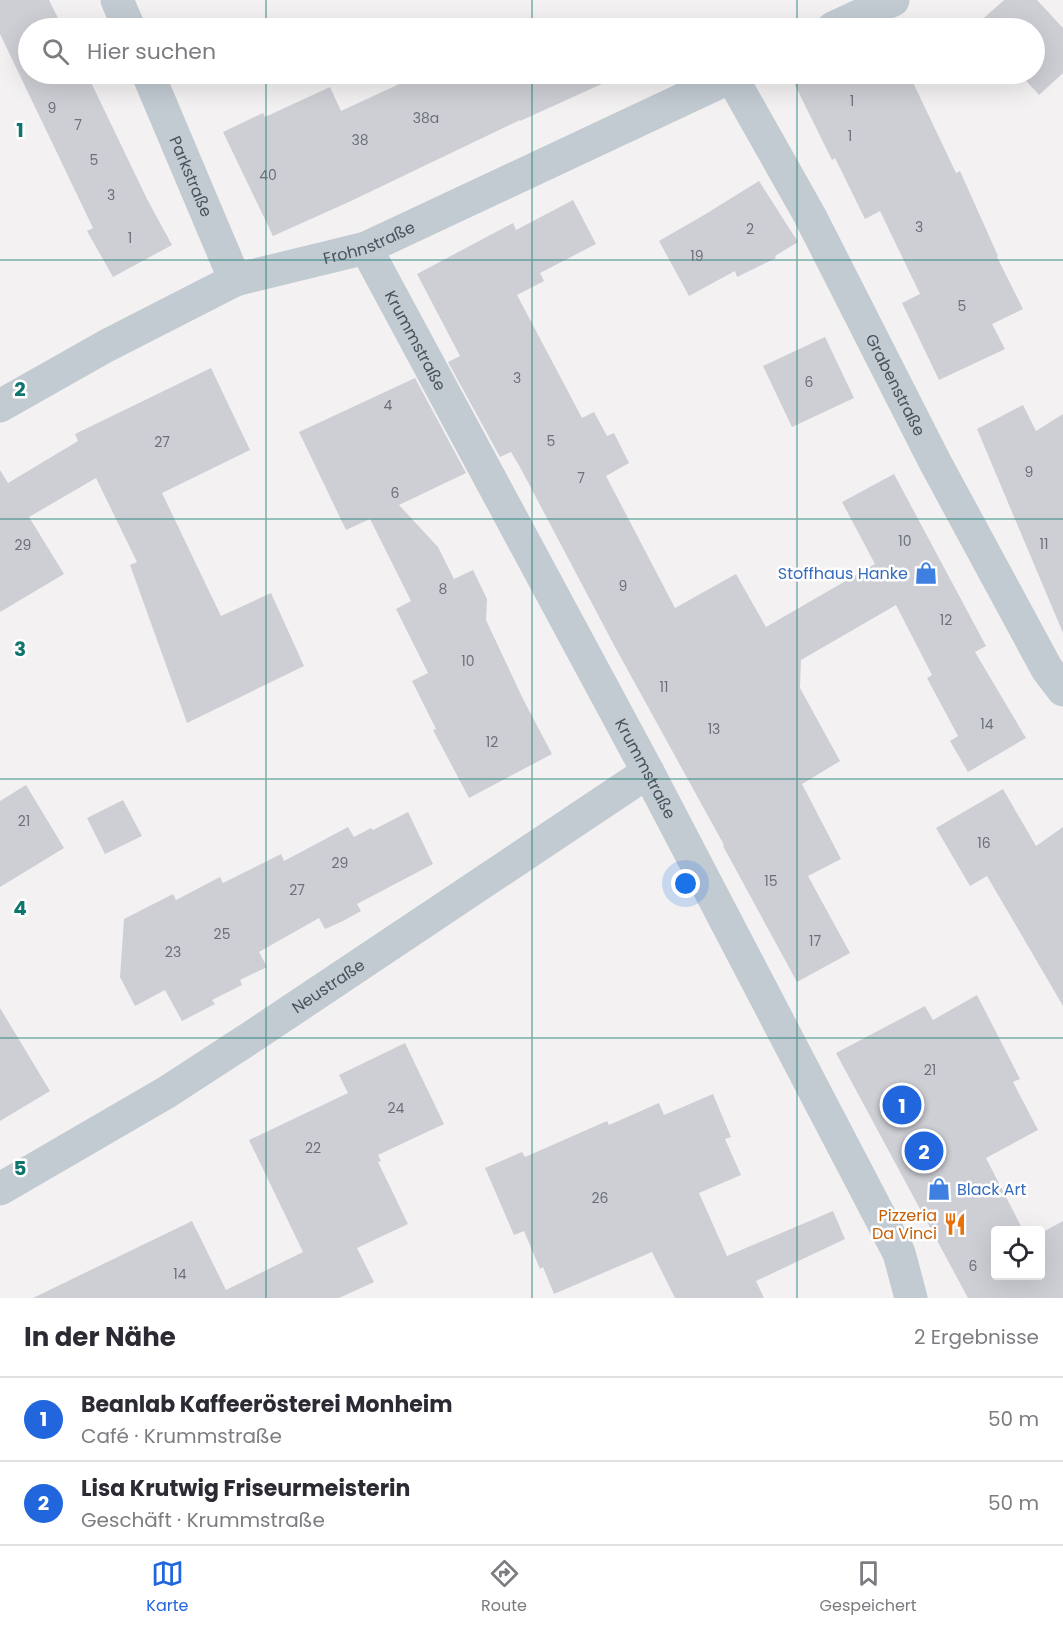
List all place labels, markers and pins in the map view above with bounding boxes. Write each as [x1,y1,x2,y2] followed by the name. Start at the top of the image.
[913,560,939,586] shop icon: Stoffhaus Hanke
[778,562,908,585] place label: Stoffhaus Hanke
[882,1082,922,1128] pin: 1
[904,1128,944,1174] pin: 2
[926,1176,952,1202] shop icon: Black Art
[957,1178,1027,1201] place label: Black Art
[872,1204,937,1245] place label: Pizzeria Da Vinci
[942,1211,968,1237] restaurant icon: Pizzeria Da Vinci

